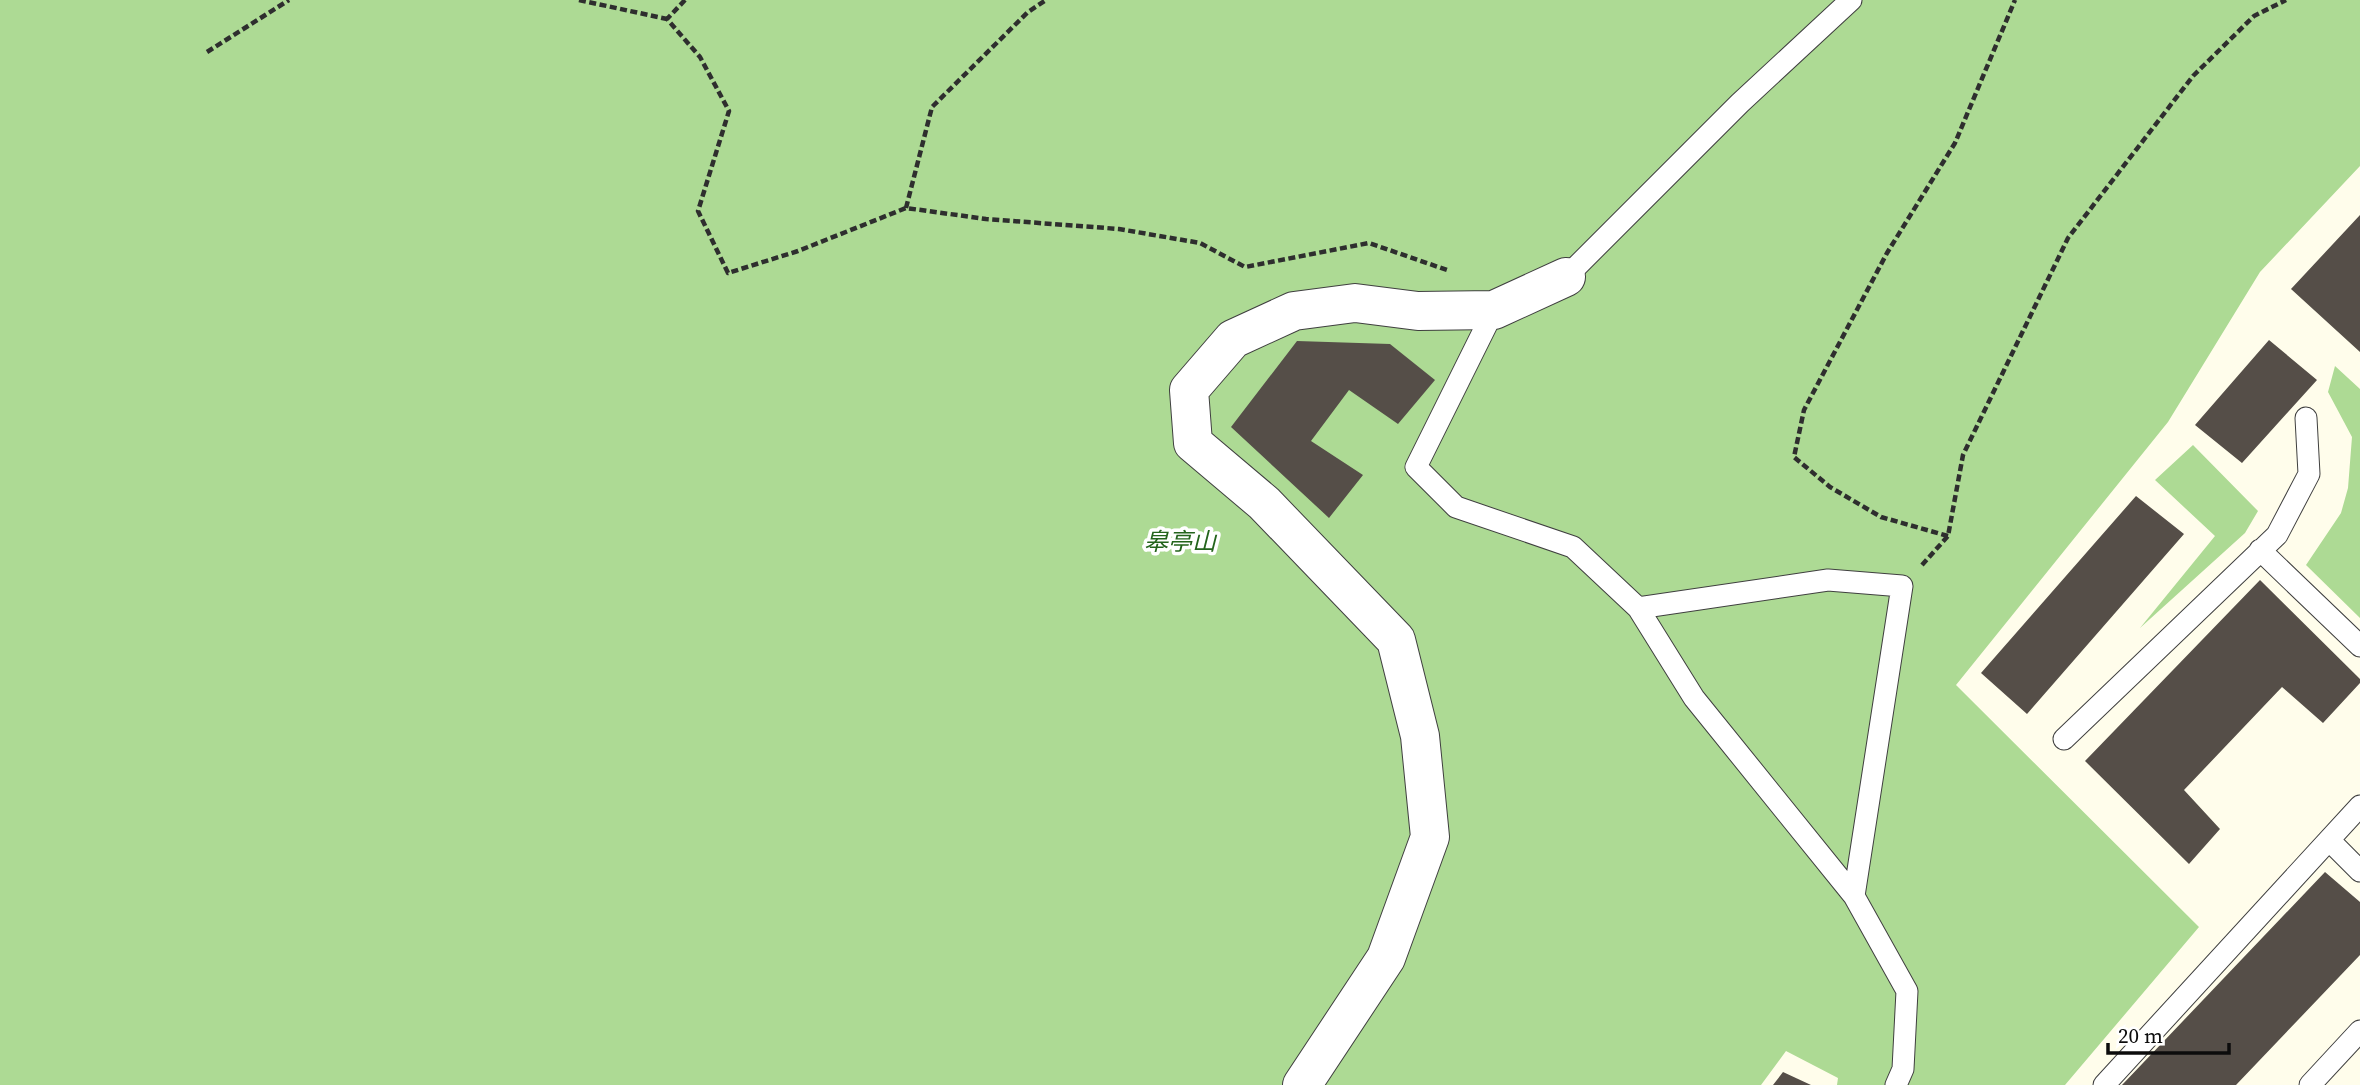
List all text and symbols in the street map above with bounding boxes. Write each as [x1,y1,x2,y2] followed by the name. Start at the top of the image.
[1144,525,1218,558] park label: 皋亭山
[2108,1012,2229,1056] scale bar
[2118,1021,2163,1050] text: 20 m

